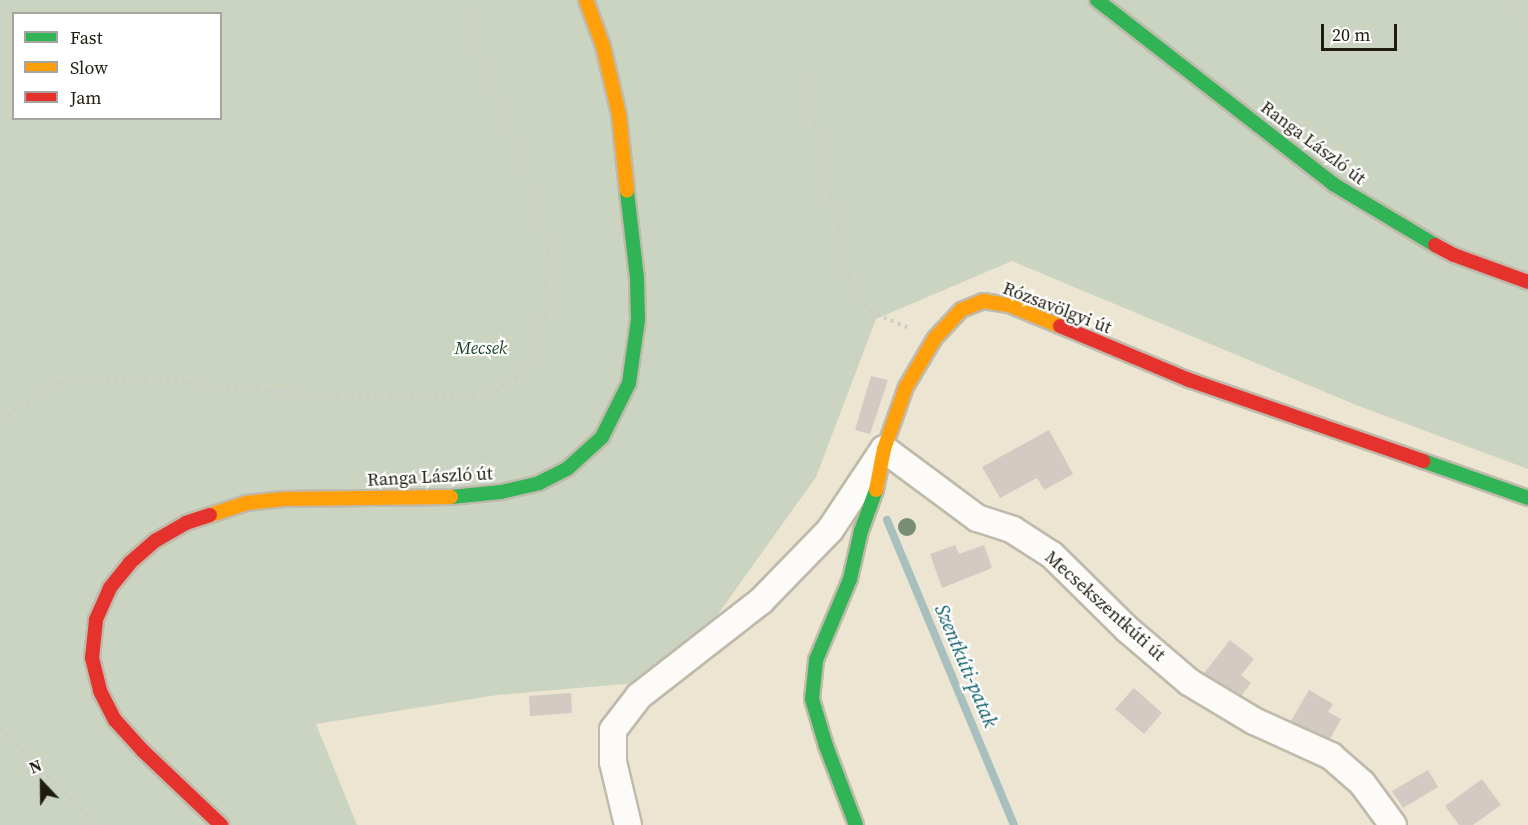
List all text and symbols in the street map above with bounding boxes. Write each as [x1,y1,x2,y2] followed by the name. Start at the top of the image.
[12,12,222,120] legend
[1324,12,1400,50] scale bar
[1332,22,1370,47] text: 20 m
[70,25,103,50] text: Fast
[70,55,108,80] text: Slow
[70,85,102,110] text: Jam
[1256,97,1370,189] street label: Ranga László út
[1000,277,1114,339] street label: Rózsavölgyi út
[455,337,507,359] park label: Mecsek
[367,463,493,491] street label: Ranga László út
[1040,546,1170,666] street label: Mecsekszentkúti út
[929,601,1003,731] water label: Szentkúti-patak
[12,753,72,813] north arrow
[26,754,45,779] text: N

